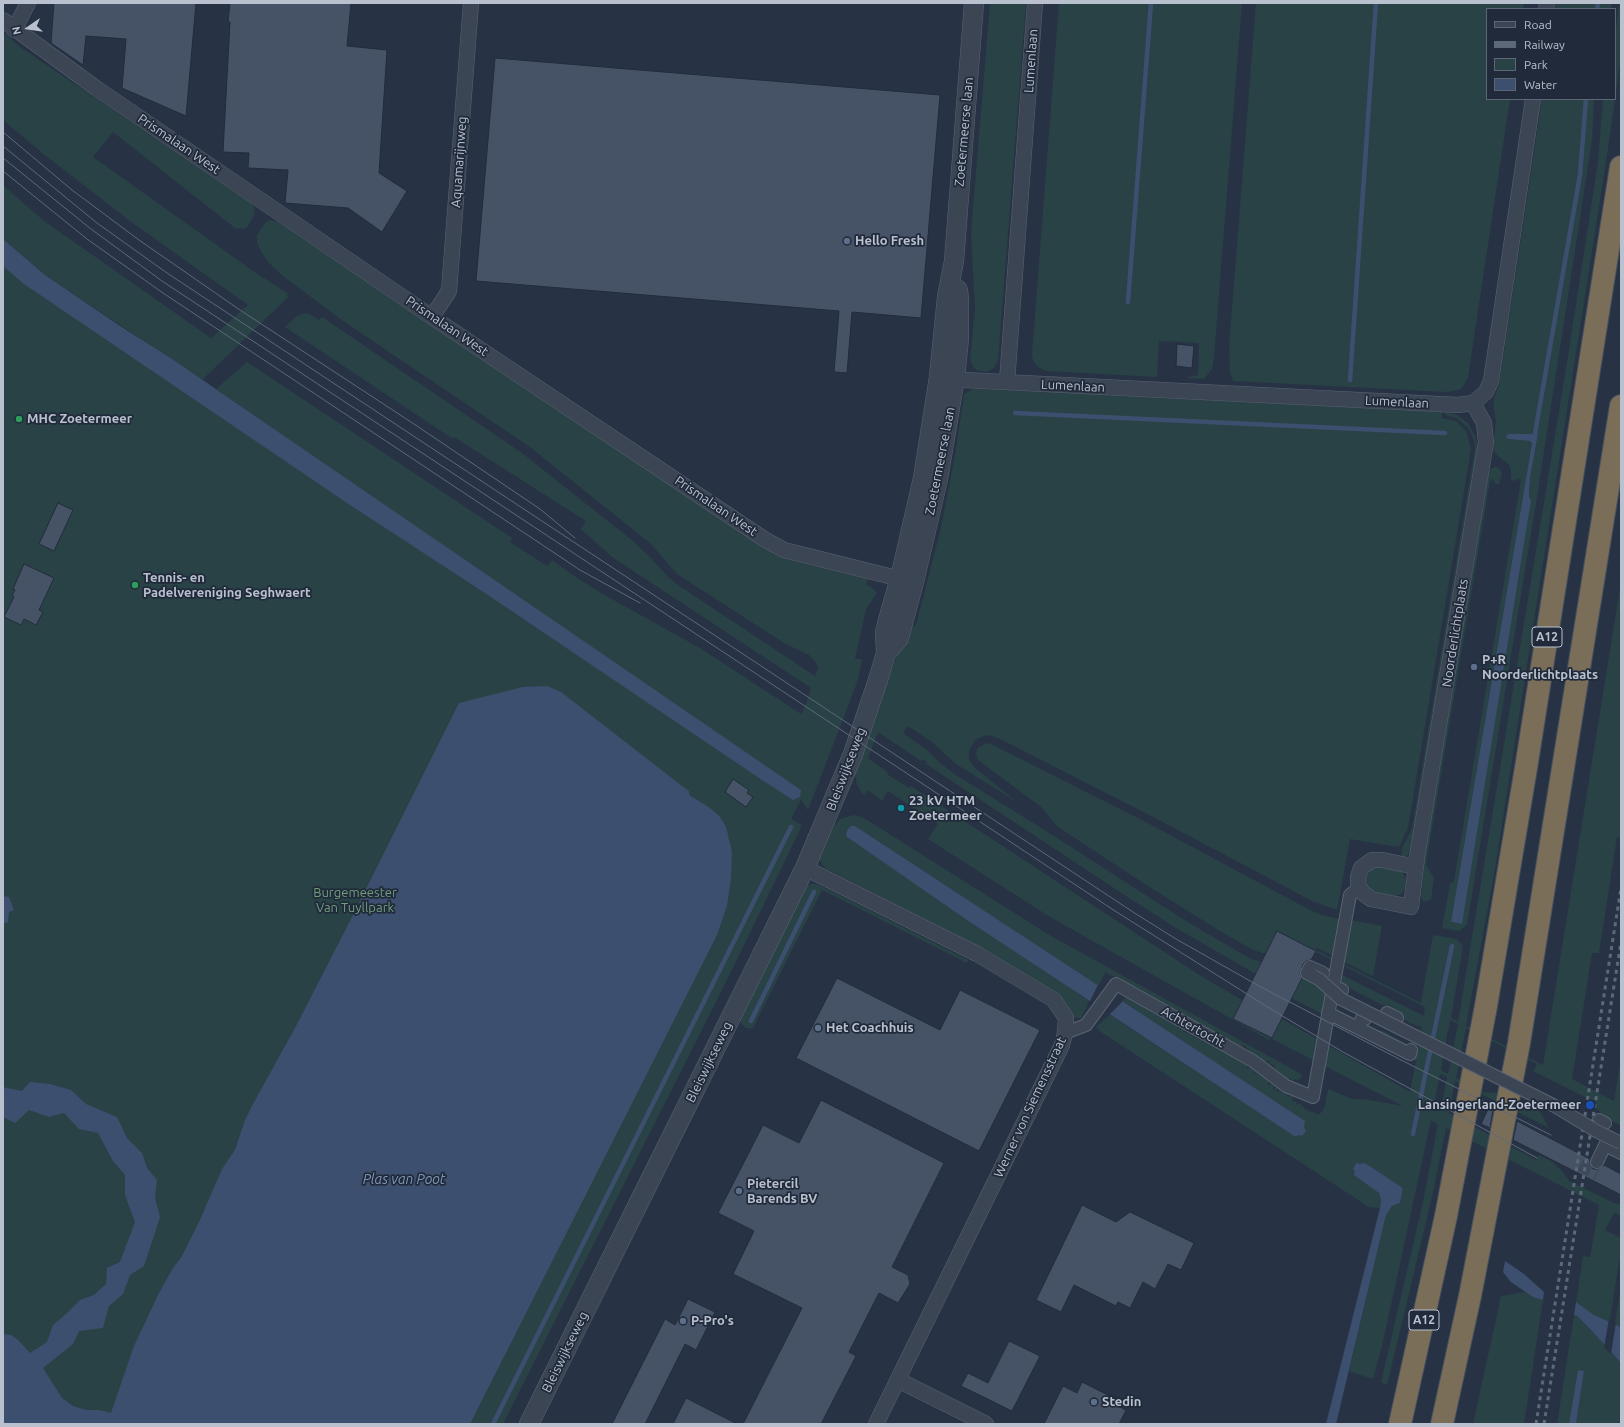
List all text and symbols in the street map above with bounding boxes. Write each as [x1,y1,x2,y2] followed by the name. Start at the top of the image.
[8,8,48,48] north arrow
[1486,8,1616,100] legend
[1524,18,1552,31] text: Road
[10,25,23,36] text: N
[1021,28,1041,94] street label: Lumenlaan
[1524,38,1565,51] text: Railway
[1524,58,1548,71] text: Park
[951,77,977,187] street label: Zoetermeerse laan
[1524,78,1557,91] text: Water
[135,111,223,177] street label: Prismalaan West
[448,116,470,208] street label: Aquamarijnweg
[855,233,924,249] place label: Hello Fresh
[842,236,852,246] marker: Hello Fresh
[403,293,491,359] street label: Prismalaan West
[1041,377,1105,395] street label: Lumenlaan
[1365,393,1429,411] street label: Lumenlaan
[922,406,958,516] street label: Zoetermeerse laan
[27,411,132,427] place label: MHC Zoetermeer
[14,414,24,424] marker: MHC Zoetermeer
[672,473,760,539] street label: Prismalaan West
[143,570,311,601] place label: Tennis- en Padelvereniging Seghwaert
[1439,578,1471,688] street label: Noorderlichtplaats
[130,580,140,590] marker: Tennis- en Padelvereniging Seghwaert
[1532,627,1562,647] road number: A12
[1482,652,1598,683] place label: P+R Noorderlichtplaats
[1469,662,1479,672] marker: P+R Noorderlichtplaats
[823,725,869,813] street label: Bleiswijkseweg
[909,793,982,824] place label: 23 kV HTM Zoetermeer
[896,803,906,813] marker: 23 kV HTM Zoetermeer
[313,885,397,916] park label: Burgemeester Van Tuyllpark
[1158,1003,1228,1051] street label: Achtertocht
[683,1019,735,1105] street label: Bleiswijkseweg
[826,1020,914,1036] place label: Het Coachhuis
[813,1023,823,1033] marker: Het Coachhuis
[990,1034,1070,1180] street label: Werner von Siemensstraat
[1418,1097,1581,1113] place label: Lansingerland-Zoetermeer
[1584,1099,1596,1111] marker: Lansingerland-Zoetermeer
[363,1171,445,1187] water label: Plas van Poot
[747,1176,817,1207] place label: Pietercil Barends BV
[734,1186,744,1196] marker: Pietercil Barends BV
[539,1309,591,1395] street label: Bleiswijkseweg
[1409,1310,1439,1330] road number: A12
[691,1313,734,1329] place label: P-Pro's
[678,1316,688,1326] marker: P-Pro's
[1102,1394,1141,1410] place label: Stedin
[1089,1397,1099,1407] marker: Stedin

